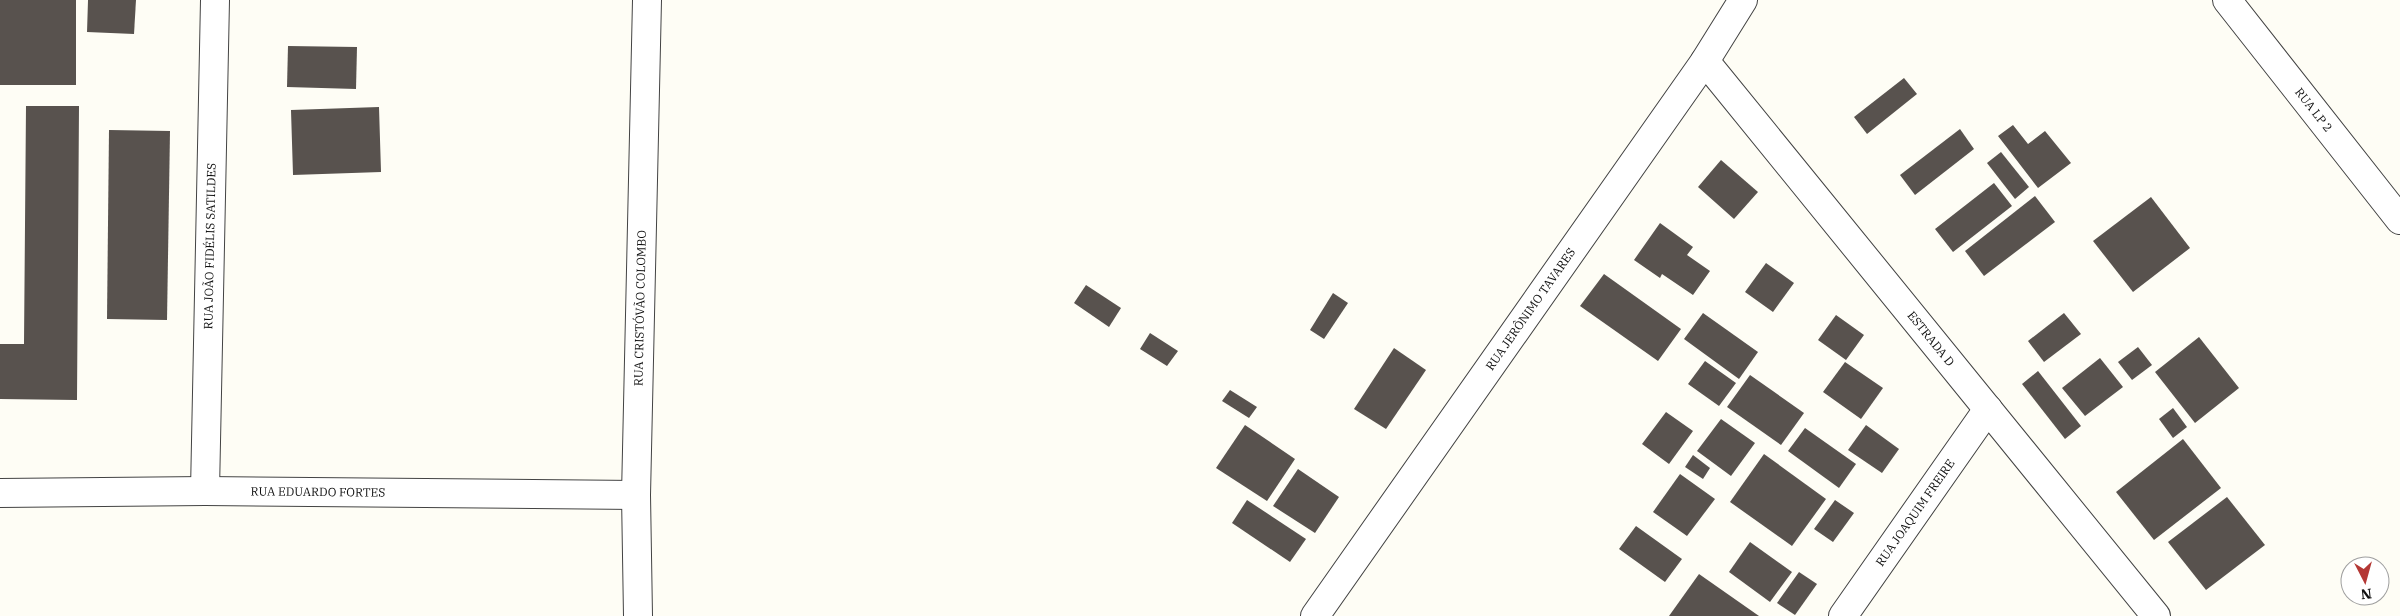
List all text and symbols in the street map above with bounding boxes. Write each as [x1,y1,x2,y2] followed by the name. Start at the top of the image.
[2292,85,2336,135] street label: RUA LP 2
[200,163,219,329] street label: RUA JOÃO FIDÉLIS SATILDES
[630,230,649,386] street label: RUA CRISTÓVÃO COLOMBO
[1482,245,1578,373] street label: RUA JERÔNIMO TAVARES
[1904,308,1958,369] street label: ESTRADA D
[1872,456,1958,569] street label: RUA JOAQUIM FREIRE
[251,483,385,500] street label: RUA EDUARDO FORTES
[2340,556,2390,606] north arrow
[2360,584,2373,603] text: N

